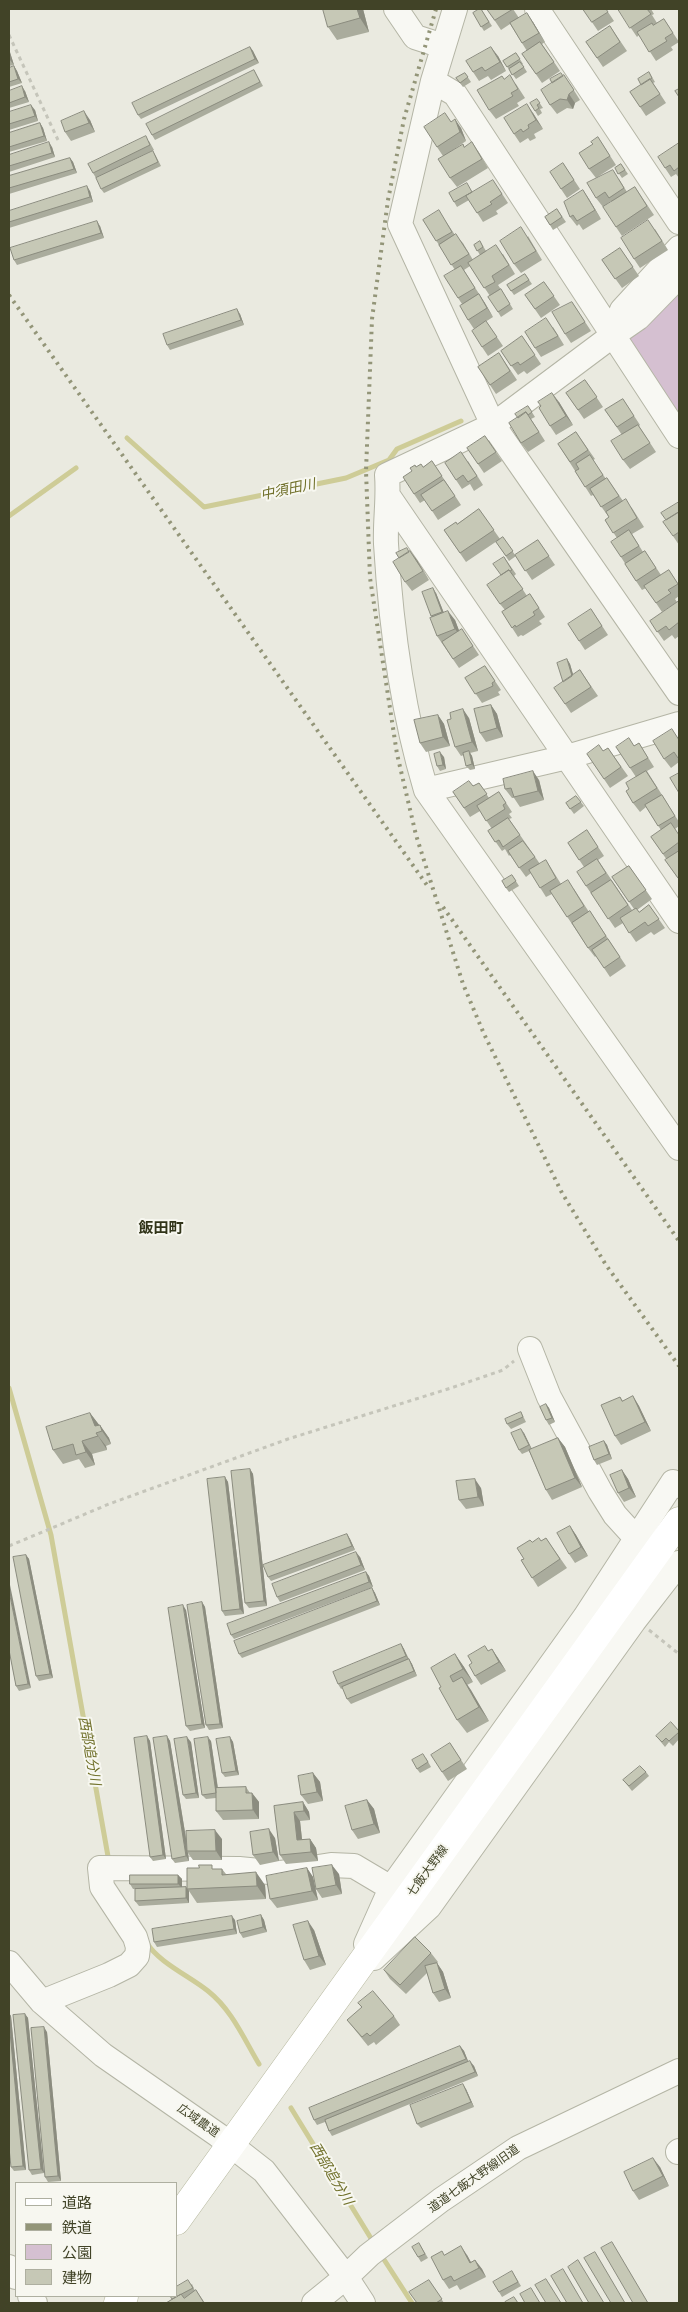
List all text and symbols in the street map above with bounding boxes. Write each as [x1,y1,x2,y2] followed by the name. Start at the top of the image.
[259,476,317,504] water label: 中須田川
[139,1220,183,1238] district label: 飯田町
[75,1715,103,1787] water label: 西部追分川
[405,1842,451,1900] street label: 七飯大野線
[174,2101,222,2141] street label: 広域農道
[306,2140,356,2208] water label: 西部追分川
[426,2142,522,2216] street label: 道道七飯大野線旧道
[15,2182,178,2297] legend
[62,2194,92,2211] text: 道路
[62,2219,92,2236] text: 鉄道
[62,2244,92,2261] text: 公園
[62,2269,92,2286] text: 建物

